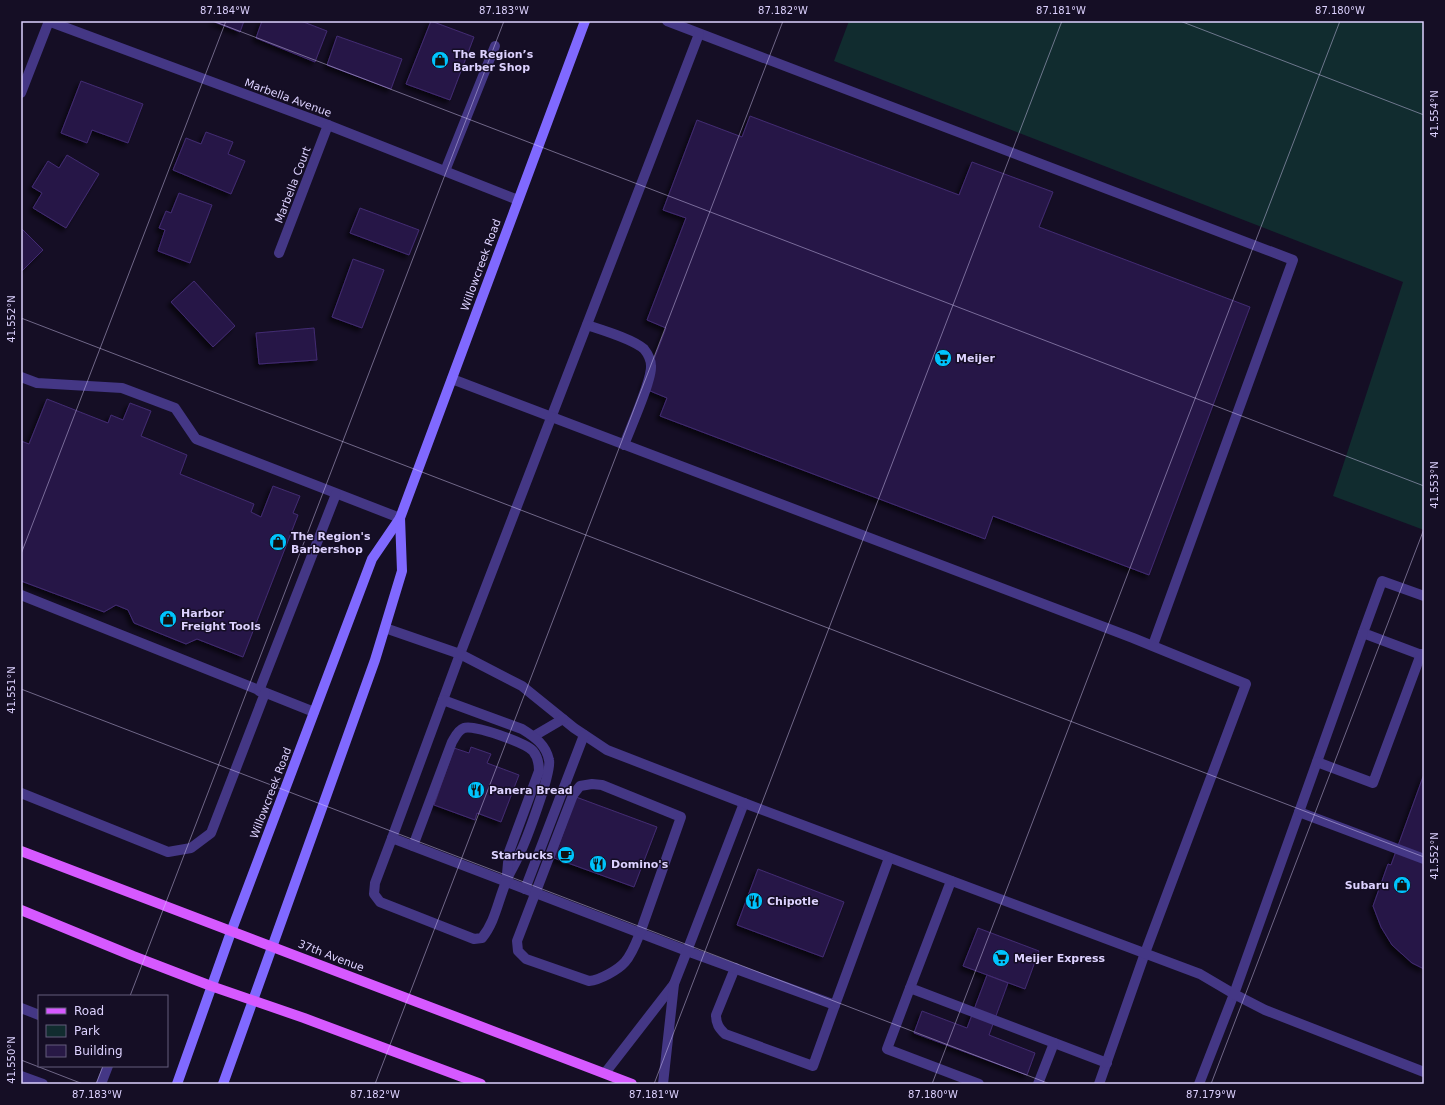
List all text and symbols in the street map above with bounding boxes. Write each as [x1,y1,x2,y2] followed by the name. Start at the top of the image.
[200,5,250,16] text: 87.184°W
[479,5,529,16] text: 87.183°W
[758,5,808,16] text: 87.182°W
[1036,5,1086,16] text: 87.181°W
[1315,5,1365,16] text: 87.180°W
[453,48,534,74] place label: The Region’s Barber Shop
[430,50,450,70] shop icon: The Region’s Barber Shop
[243,76,334,120] street label: Marbella Avenue
[1429,90,1440,138] text: 41.554°N
[272,144,314,225] street label: Marbella Court
[458,217,504,313] street label: Willowcreek Road
[6,295,17,343] text: 41.552°N
[933,348,953,368] supermarket icon: Meijer
[956,352,995,365] place label: Meijer
[1429,461,1440,509] text: 41.553°N
[291,530,371,556] place label: The Region's Barbershop
[268,532,288,552] shop icon: The Region's Barbershop
[181,607,261,633] place label: Harbor Freight Tools
[158,609,178,629] shop icon: Harbor Freight Tools
[6,666,17,714] text: 41.551°N
[248,745,294,841] street label: Willowcreek Road
[466,780,486,800] restaurant icon: Panera Bread
[489,784,573,797] place label: Panera Bread
[1429,832,1440,880] text: 41.552°N
[556,845,576,865] cafe icon: Starbucks
[491,849,553,862] place label: Starbucks
[588,854,608,874] restaurant icon: Domino's
[611,858,669,871] place label: Domino's
[1392,875,1412,895] shop icon: Subaru
[1345,879,1389,892] place label: Subaru
[744,891,764,911] restaurant icon: Chipotle
[767,895,819,908] place label: Chipotle
[296,937,366,975] street label: 37th Avenue
[991,948,1011,968] supermarket icon: Meijer Express
[1014,952,1106,965] place label: Meijer Express
[38,995,168,1067] legend
[74,1004,104,1018] text: Road
[74,1024,100,1038] text: Park
[6,1036,17,1084] text: 41.550°N
[74,1044,123,1058] text: Building
[72,1089,122,1100] text: 87.183°W
[350,1089,400,1100] text: 87.182°W
[629,1089,679,1100] text: 87.181°W
[908,1089,958,1100] text: 87.180°W
[1186,1089,1236,1100] text: 87.179°W

